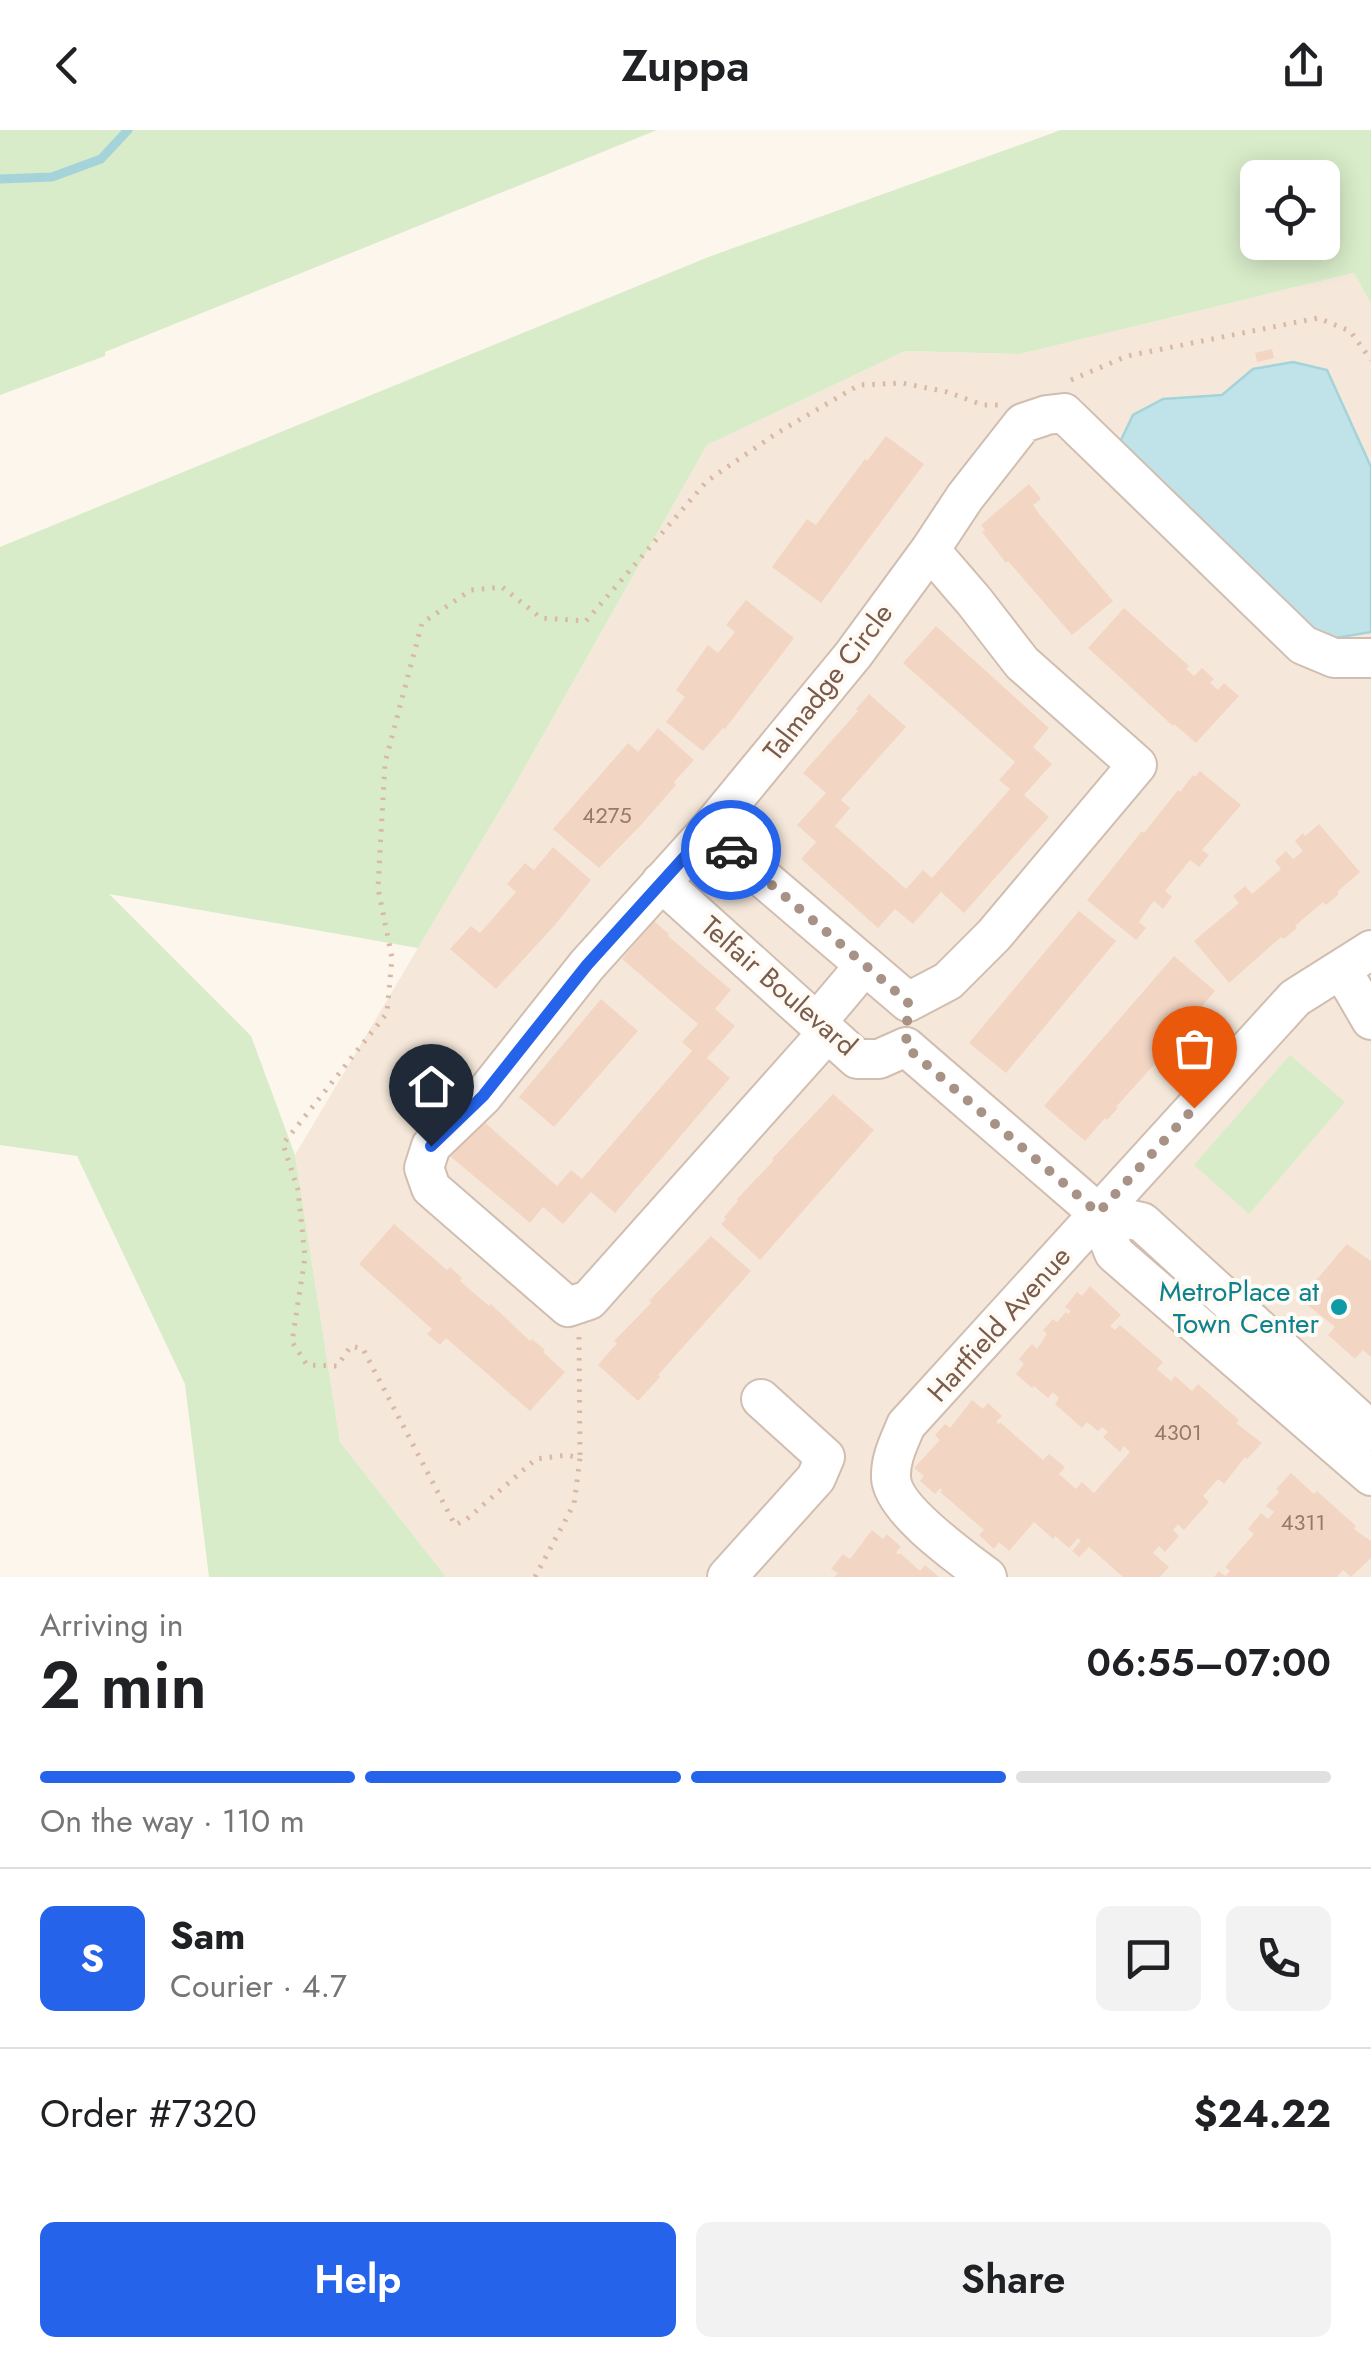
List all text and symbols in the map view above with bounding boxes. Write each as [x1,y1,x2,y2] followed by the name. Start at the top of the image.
[621,33,750,98] text: Zuppa
[40,38,95,93] icon: back
[1276,38,1331,93] icon: share
[1240,160,1340,260] map controls
[1240,160,1340,260] button: locate
[753,594,903,770] street label: Talmadge Circle
[582,799,632,831] house number: 4275
[681,800,781,900] courier
[704,823,759,878] icon: car
[692,906,866,1066] street label: Telfair Boulevard
[1152,1006,1237,1109] pin
[1167,1021,1222,1076] icon: bag
[389,1044,474,1147] pin
[404,1059,459,1114] icon: home
[918,1237,1080,1411] street label: Hartfield Avenue
[1159,1271,1319,1344] place label: MetroPlace at Town Center
[1328,1296,1350,1318] marker: MetroPlace at Town Center
[1154,1416,1202,1448] house number: 4301
[1281,1506,1325,1538] house number: 4311
[40,1602,184,1648] text: Arriving in
[1087,1635,1331,1690] text: 06:55–07:00
[40,1638,207,1732] text: 2 min
[40,1798,305,1844] text: On the way · 110 m
[1096,1906,1201,2011] button: chat
[1226,1906,1331,2011] button: phone
[170,1908,245,1963] text: Sam
[81,1931,104,1986] text: S
[170,1963,347,2009] text: Courier · 4.7
[40,2086,257,2141] text: Order #7320
[1194,2086,1331,2141] text: $24.22
[40,2222,676,2337] button: Help
[696,2222,1331,2337] button: Share

